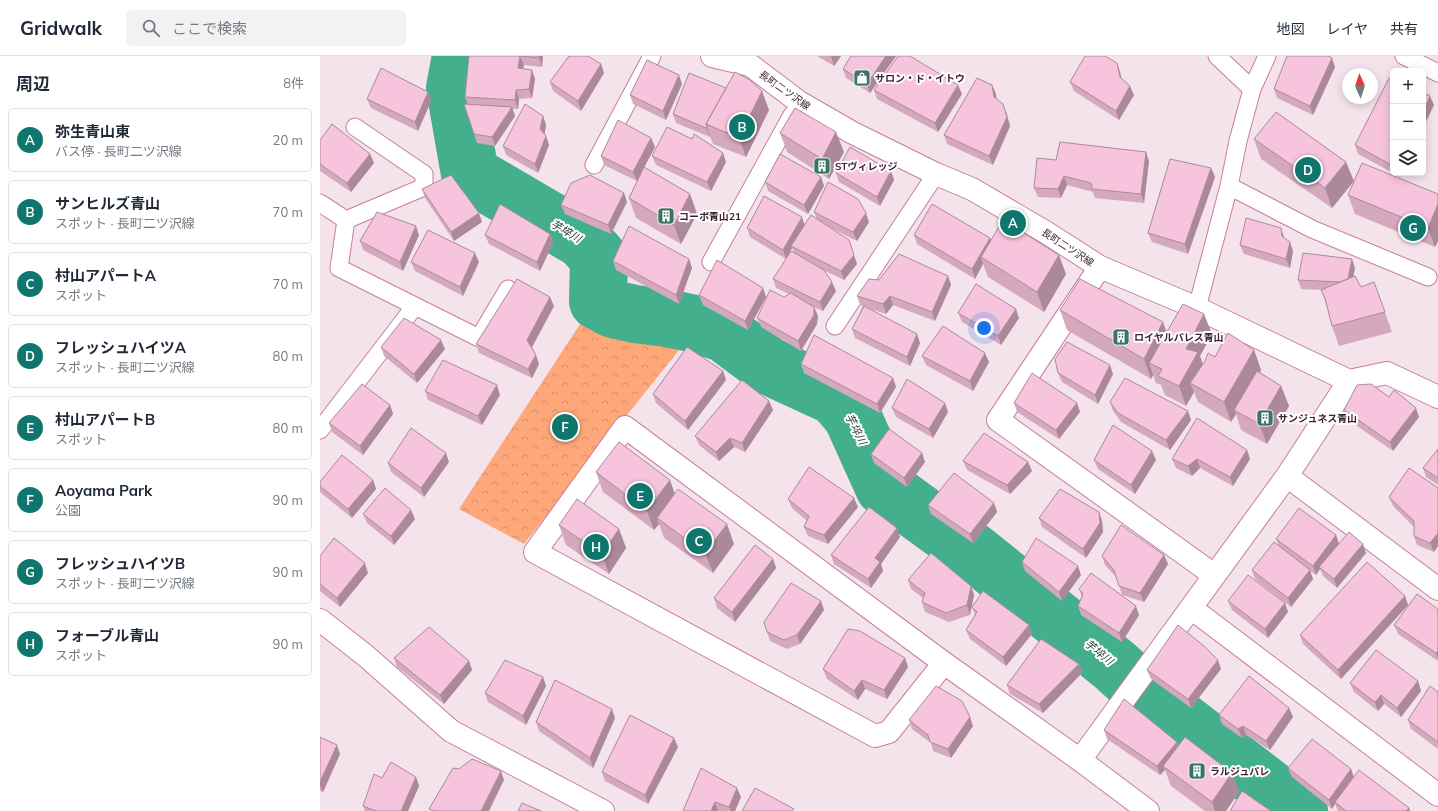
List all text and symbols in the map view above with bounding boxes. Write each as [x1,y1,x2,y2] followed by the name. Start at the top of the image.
[126,10,406,46] search box
[20,16,102,40] text: Gridwalk
[140,17,162,39] icon: search
[172,19,247,38] text: ここで検索
[1276,20,1304,38] text: 地図
[1326,20,1368,38] text: レイヤ
[1390,20,1418,38] text: 共有
[756,68,813,113] street label: 長町二ツ沢線
[852,68,872,88] shop icon: サロン・ド・イトウ
[1342,68,1378,104] north arrow
[1390,68,1426,176] map controls
[1390,68,1426,104] button: +
[875,72,965,85] place label: サロン・ド・イトウ
[16,73,50,94] text: 周辺
[283,75,304,91] text: 8件
[1390,104,1426,140] button: −
[729,112,755,142] pin: B
[55,122,130,141] text: 弥生青山東
[25,132,35,148] text: A
[273,132,303,148] text: 20 m
[1390,140,1426,176] button: layers
[55,143,182,159] text: バス停 · 長町二ツ沢線
[1295,155,1321,185] pin: D
[812,156,832,176] building icon: STヴィレッジ
[835,160,898,173] place label: STヴィレッジ
[55,194,160,213] text: サンヒルズ青山
[26,204,34,220] text: B
[273,204,303,220] text: 70 m
[656,206,676,226] building icon: コーポ青山21
[1000,208,1026,238] pin: A
[679,210,741,223] place label: コーポ青山21
[1400,213,1426,243] pin: G
[55,215,195,231] text: スポット · 長町二ツ沢線
[548,217,585,246] water label: 芋埣川
[1039,226,1096,269] street label: 長町二ツ沢線
[55,266,156,285] text: 村山アパートA
[26,276,34,292] text: C
[273,276,303,292] text: 70 m
[55,287,107,303] text: スポット
[974,318,994,338] your location
[1111,327,1131,347] building icon: ロイヤルパレス青山
[1134,331,1224,344] place label: ロイヤルパレス青山
[55,338,186,357] text: フレッシュハイツA
[25,348,35,364] text: D
[273,348,303,364] text: 80 m
[55,359,195,375] text: スポット · 長町二ツ沢線
[1255,408,1275,428] building icon: サンジュネス青山
[55,410,155,429] text: 村山アパートB
[842,411,870,448] water label: 芋埣川
[552,412,578,442] pin: F
[1278,412,1357,425] place label: サンジュネス青山
[26,420,34,436] text: E
[273,420,303,436] text: 80 m
[55,431,107,447] text: スポット
[55,481,152,500] text: Aoyama Park
[627,481,653,511] pin: E
[26,492,34,508] text: F
[273,492,303,508] text: 90 m
[55,502,81,518] text: 公園
[686,526,712,556] pin: C
[583,532,609,562] pin: H
[55,554,185,573] text: フレッシュハイツB
[25,564,35,580] text: G
[273,564,303,580] text: 90 m
[55,575,195,591] text: スポット · 長町二ツ沢線
[55,626,159,645] text: フォーブル青山
[25,636,35,652] text: H
[273,636,303,652] text: 90 m
[1082,636,1117,668] water label: 芋埣川
[55,647,107,663] text: スポット
[1187,761,1207,781] building icon: ラルジュパレ
[1210,765,1269,778] place label: ラルジュパレ

